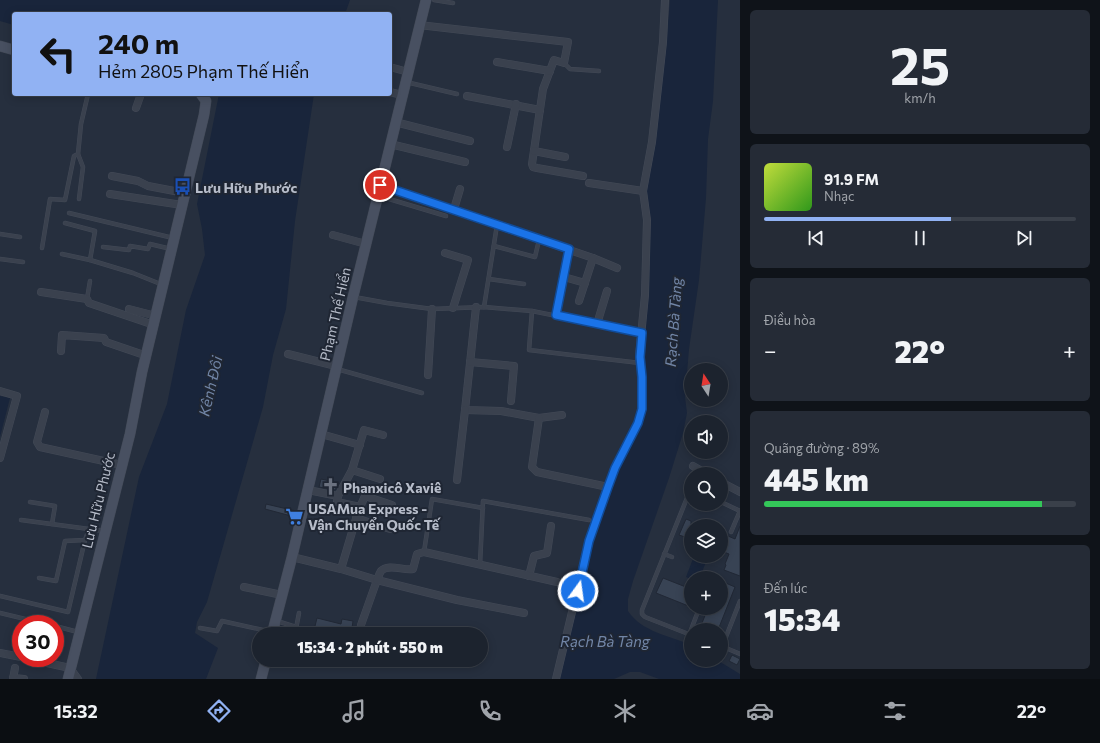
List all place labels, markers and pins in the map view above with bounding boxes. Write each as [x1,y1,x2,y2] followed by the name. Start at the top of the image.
[363,168,397,202] pin
[172,177,192,197] bus stop icon: Lưu Hữu Phước
[195,179,297,196] place label: Lưu Hữu Phước
[320,477,340,497] church icon: Phanxicô Xaviê
[343,479,441,496] place label: Phanxicô Xaviê
[308,500,442,533] place label: USAMua Express - Vận Chuyển Quốc Tế
[285,506,305,526] supermarket icon: USAMua Express - Vận Chuyển Quốc Tế

